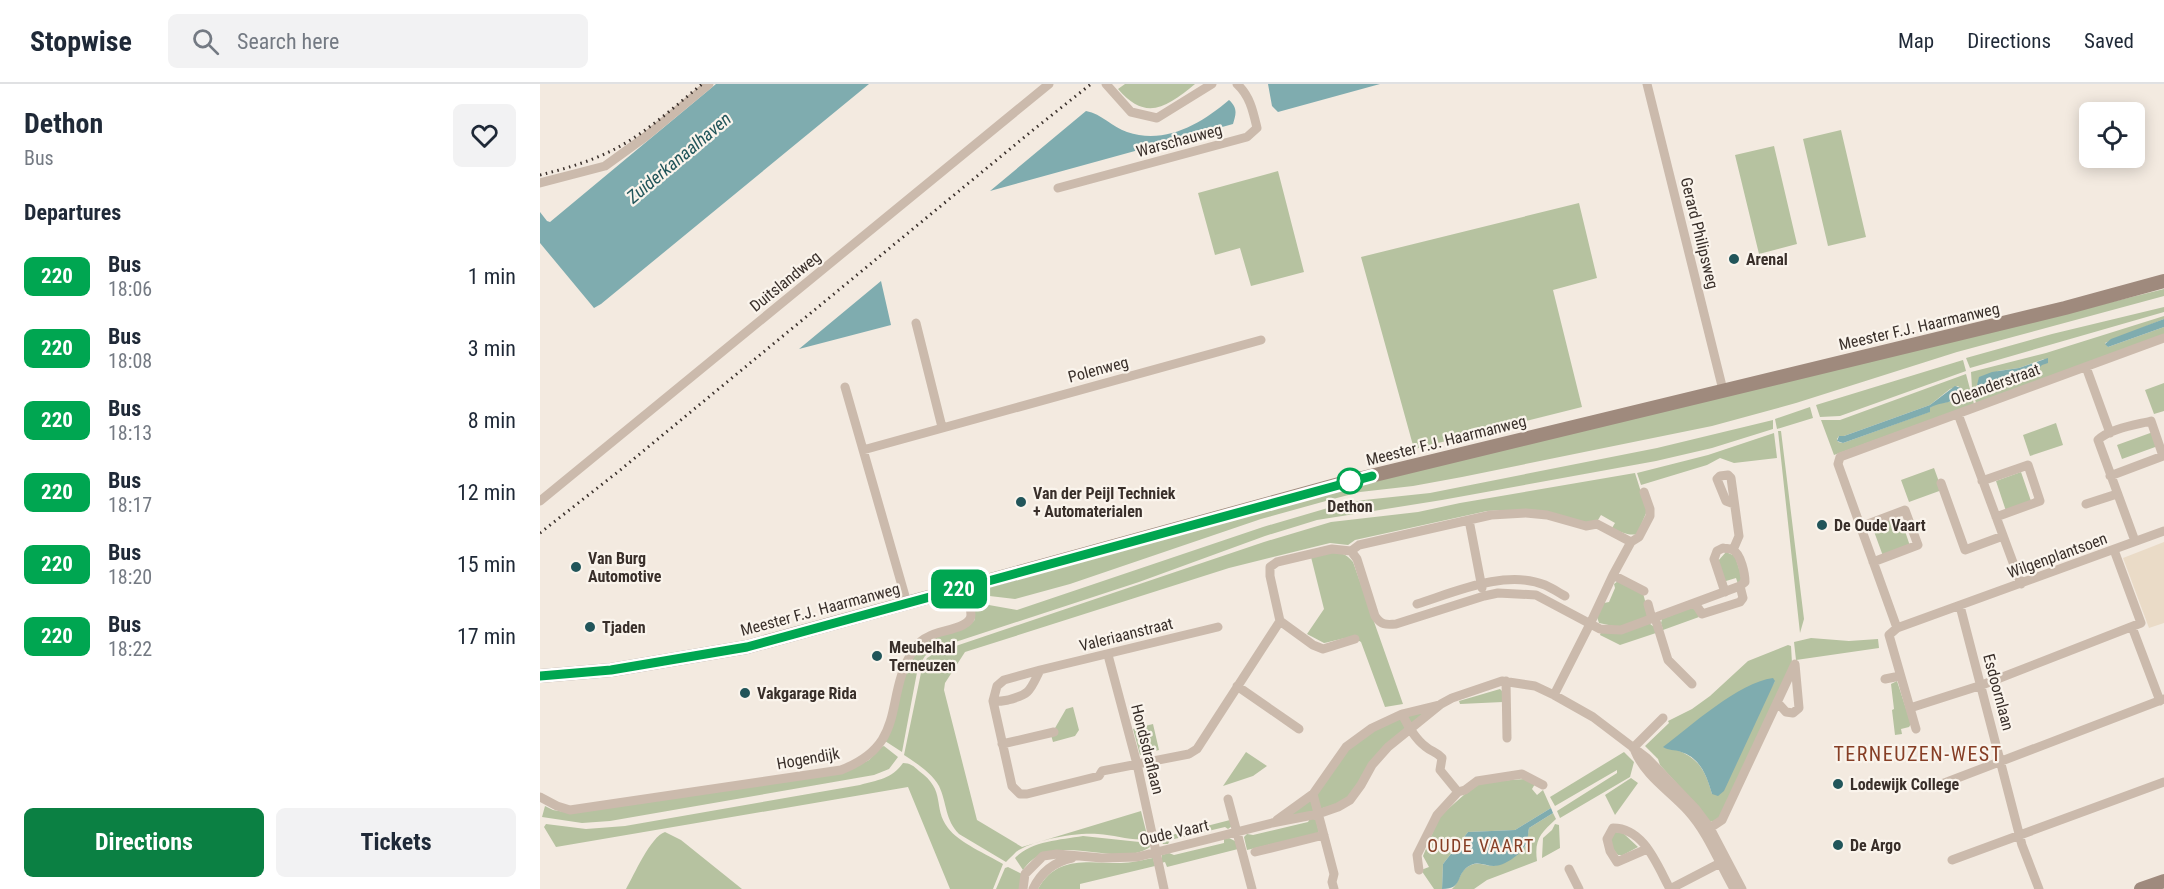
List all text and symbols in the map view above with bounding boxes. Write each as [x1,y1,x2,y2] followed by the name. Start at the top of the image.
[168,14,588,68] search box
[30,25,132,58] text: Stopwise
[189,25,222,58] icon: search
[237,29,339,54] text: Search here
[1898,29,1934,53] text: Map
[1967,29,2051,53] text: Directions
[2084,29,2134,53] text: Saved
[2079,102,2145,168] map controls
[2079,102,2145,168] button: locate
[453,104,516,167] button: heart
[24,107,103,140] text: Dethon
[621,108,735,208] water label: Zuiderkanaalhaven
[1134,120,1224,161] street label: Warschauweg
[24,146,54,170] text: Bus
[1676,175,1723,291] street label: Gerard Philipsweg
[24,200,121,225] text: Departures
[746,247,824,316] street label: Duitslandweg
[1746,250,1788,269] place label: Arenal
[108,252,141,277] text: Bus
[1727,252,1741,266] marker: Arenal
[41,264,73,288] text: 220
[468,264,516,289] text: 1 min
[108,277,152,301] text: 18:06
[1837,299,2001,354] street label: Meester F.J. Haarmanweg
[108,324,141,349] text: Bus
[41,336,73,360] text: 220
[468,336,516,361] text: 3 min
[108,349,152,373] text: 18:08
[1066,352,1130,387] street label: Polenweg
[1948,360,2042,409] street label: Oleanderstraat
[108,396,141,421] text: Bus
[41,408,73,432] text: 220
[468,408,516,433] text: 8 min
[1364,411,1528,470] street label: Meester F.J. Haarmanweg
[108,421,152,445] text: 18:13
[108,468,141,493] text: Bus
[1337,468,1363,494] marker: Dethon
[41,480,73,504] text: 220
[457,480,516,505] text: 12 min
[1033,484,1176,521] place label: Van der Peijl Techniek + Automaterialen
[108,493,152,517] text: 18:17
[1014,495,1028,509] marker: Van der Peijl Techniek + Automaterialen
[1327,497,1373,516] place label: Dethon
[1834,516,1926,535] place label: De Oude Vaart
[1815,518,1829,532] marker: De Oude Vaart
[2005,529,2110,582] street label: Wilgenplantsoen
[108,540,141,565] text: Bus
[588,549,662,586] place label: Van Burg Automotive
[41,552,73,576] text: 220
[457,552,516,577] text: 15 min
[569,560,583,574] marker: Van Burg Automotive
[108,565,152,589] text: 18:20
[924,570,994,608] line badge: 220
[943,577,975,601] text: 220
[738,579,902,640] street label: Meester F.J. Haarmanweg
[108,612,141,637] text: Bus
[1077,614,1175,655] street label: Valeriaanstraat
[602,618,646,637] place label: Tjaden
[583,620,597,634] marker: Tjaden
[41,624,73,648] text: 220
[457,624,516,649] text: 17 min
[108,637,152,661] text: 18:22
[889,638,956,675] place label: Meubelhal Terneuzen
[870,649,884,663] marker: Meubelhal Terneuzen
[1979,652,2018,733] street label: Esdoornlaan
[757,684,857,703] place label: Vakgarage Rida
[738,686,752,700] marker: Vakgarage Rida
[1127,702,1168,796] street label: Hondsdraflaan
[1833,742,2003,766] district label: TERNEUZEN-WEST
[775,743,842,773] street label: Hogendijk
[1850,775,1959,794] place label: Lodewijk College
[1831,777,1845,791] marker: Lodewijk College
[24,808,264,877] button: Directions
[276,808,516,877] button: Tickets
[1138,815,1211,850] street label: Oude Vaart
[1427,835,1535,856] district label: OUDE VAART
[1850,836,1901,855] place label: De Argo
[1831,838,1845,852] marker: De Argo

